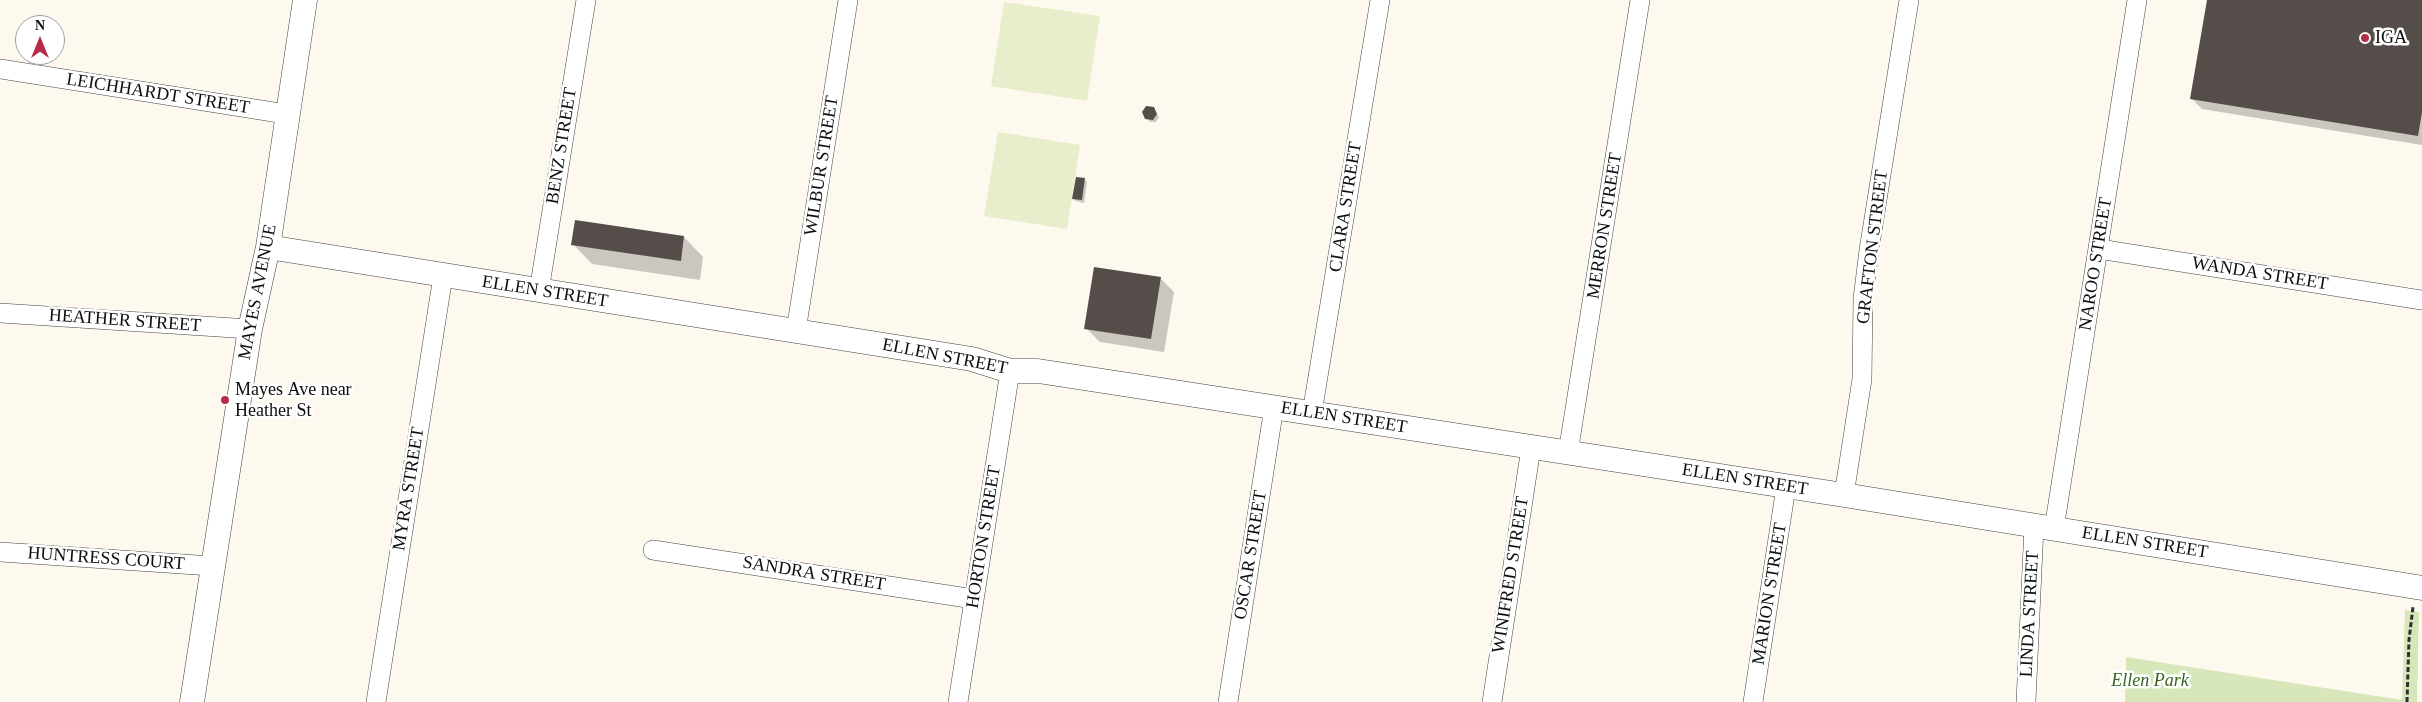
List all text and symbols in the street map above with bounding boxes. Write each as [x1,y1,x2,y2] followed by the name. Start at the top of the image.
[15,15,65,65] north arrow
[35,18,45,33] text: N
[2375,27,2407,49] place label: IGA
[2359,32,2371,44] marker: IGA
[65,69,251,119] street label: LEICHHARDT STREET
[542,86,582,206] street label: BENZ STREET
[800,94,844,238] street label: WILBUR STREET
[1325,140,1367,274] street label: CLARA STREET
[1583,151,1627,301] street label: MERRON STREET
[1853,169,1893,325] street label: GRAFTON STREET
[2075,196,2117,332] street label: NAROO STREET
[234,222,282,362] street label: MAYES AVENUE
[2190,253,2330,295] street label: WANDA STREET
[480,271,610,313] street label: ELLEN STREET
[48,305,202,337] street label: HEATHER STREET
[880,334,1010,380] street label: ELLEN STREET
[235,379,352,422] place label: Mayes Ave near Heather St
[219,394,231,406] marker: Mayes Ave near Heather St
[1279,397,1409,439] street label: ELLEN STREET
[389,426,429,552] street label: MYRA STREET
[1680,459,1810,501] street label: ELLEN STREET
[962,464,1006,610] street label: HORTON STREET
[1230,489,1272,621] street label: OSCAR STREET
[1488,495,1534,655] street label: WINIFRED STREET
[1748,521,1792,667] street label: MARION STREET
[2080,522,2210,564] street label: ELLEN STREET
[27,543,185,575] street label: HUNTRESS COURT
[2016,550,2044,678] street label: LINDA STREET
[741,552,887,596] street label: SANDRA STREET
[2111,670,2189,692] park label: Ellen Park

